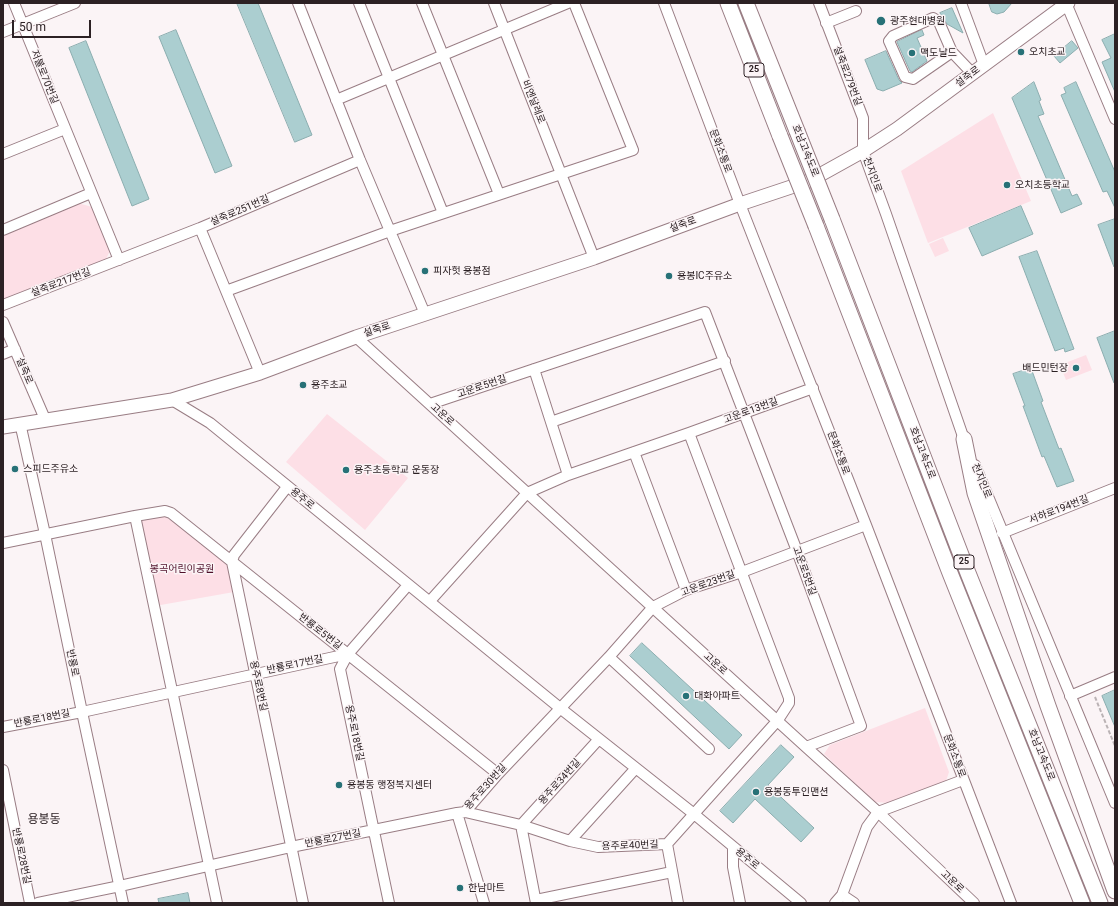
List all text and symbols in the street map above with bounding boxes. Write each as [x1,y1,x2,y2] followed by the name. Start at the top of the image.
[14,12,93,38] scale bar
[875,15,887,27] marker: 광주현대병원
[890,15,945,27] place label: 광주현대병원
[19,20,46,34] text: 50 m
[830,45,864,107] street label: 설죽로279번길
[1029,46,1066,58] place label: 오치초교
[920,47,957,59] place label: 맥도날드
[1016,47,1026,57] marker: 오치초교
[28,48,60,106] street label: 저불로70번길
[907,48,917,58] marker: 맥도날드
[744,63,764,77] road number: 25
[953,64,983,90] street label: 설죽로
[519,78,547,126] street label: 비엔날레로
[789,123,821,179] street label: 호남고속도로
[706,127,734,175] street label: 문화소통로
[860,156,884,194] street label: 천지인로
[1015,179,1070,191] place label: 오치초등학교
[1002,180,1012,190] marker: 오치초등학교
[209,193,271,229] street label: 설죽로251번길
[668,215,698,235] street label: 설죽로
[433,265,491,277] place label: 피자헛 용봉점
[30,266,92,300] street label: 설죽로217번길
[420,266,430,276] marker: 피자헛 용봉점
[677,270,732,282] place label: 용봉IC주유소
[664,271,674,281] marker: 용봉IC주유소
[362,320,392,340] street label: 설죽로
[13,356,35,386] street label: 설죽로
[1022,362,1068,374] place label: 배드민턴장
[1071,363,1081,373] marker: 배드민턴장
[456,373,508,401] street label: 고운로5번길
[311,379,348,391] place label: 용주초교
[298,380,308,390] marker: 용주초교
[722,396,780,426] street label: 고운로13번길
[428,401,456,429] street label: 고운로
[907,425,937,481] street label: 호남고속도로
[824,429,852,477] street label: 문화소통로
[969,462,993,500] street label: 천지인로
[23,463,78,475] place label: 스피드주유소
[10,464,20,474] marker: 스피드주유소
[354,464,439,476] place label: 용주초등학교 운동장
[341,465,351,475] marker: 용주초등학교 운동장
[287,486,317,512] street label: 용주로
[1028,493,1090,527] street label: 서하로194번길
[790,545,818,597] street label: 고운로5번길
[954,555,974,569] road number: 25
[150,563,214,575] park label: 봉곡어린이공원
[679,569,737,599] street label: 고운로23번길
[296,611,344,653] street label: 반룡로5번길
[63,648,81,678] street label: 반룡로
[701,650,729,678] street label: 고운로
[266,653,324,677] street label: 반룡로17번길
[247,660,269,712] street label: 용주로8번길
[694,690,740,702] place label: 대화아파트
[681,691,691,701] marker: 대화아파트
[342,704,366,762] street label: 용주로18번길
[13,708,71,730] street label: 반룡로18번길
[1025,727,1057,783] street label: 호남고속도로
[940,732,968,780] street label: 문화소통로
[536,757,584,807] street label: 용주로34번길
[462,762,510,812] street label: 용주로30번길
[347,779,432,791] place label: 용봉동 행정복지센터
[334,780,344,790] marker: 용봉동 행정복지센터
[764,786,828,798] place label: 용봉동투인맨션
[751,787,761,797] marker: 용봉동투인맨션
[27,813,61,827] district label: 용봉동
[9,827,33,885] street label: 반룡로28번길
[304,828,362,850] street label: 반룡로27번길
[601,839,659,853] street label: 용주로40번길
[732,846,762,872] street label: 용주로
[938,868,966,896] street label: 고운로
[468,882,505,894] place label: 한남마트
[455,883,465,893] marker: 한남마트

